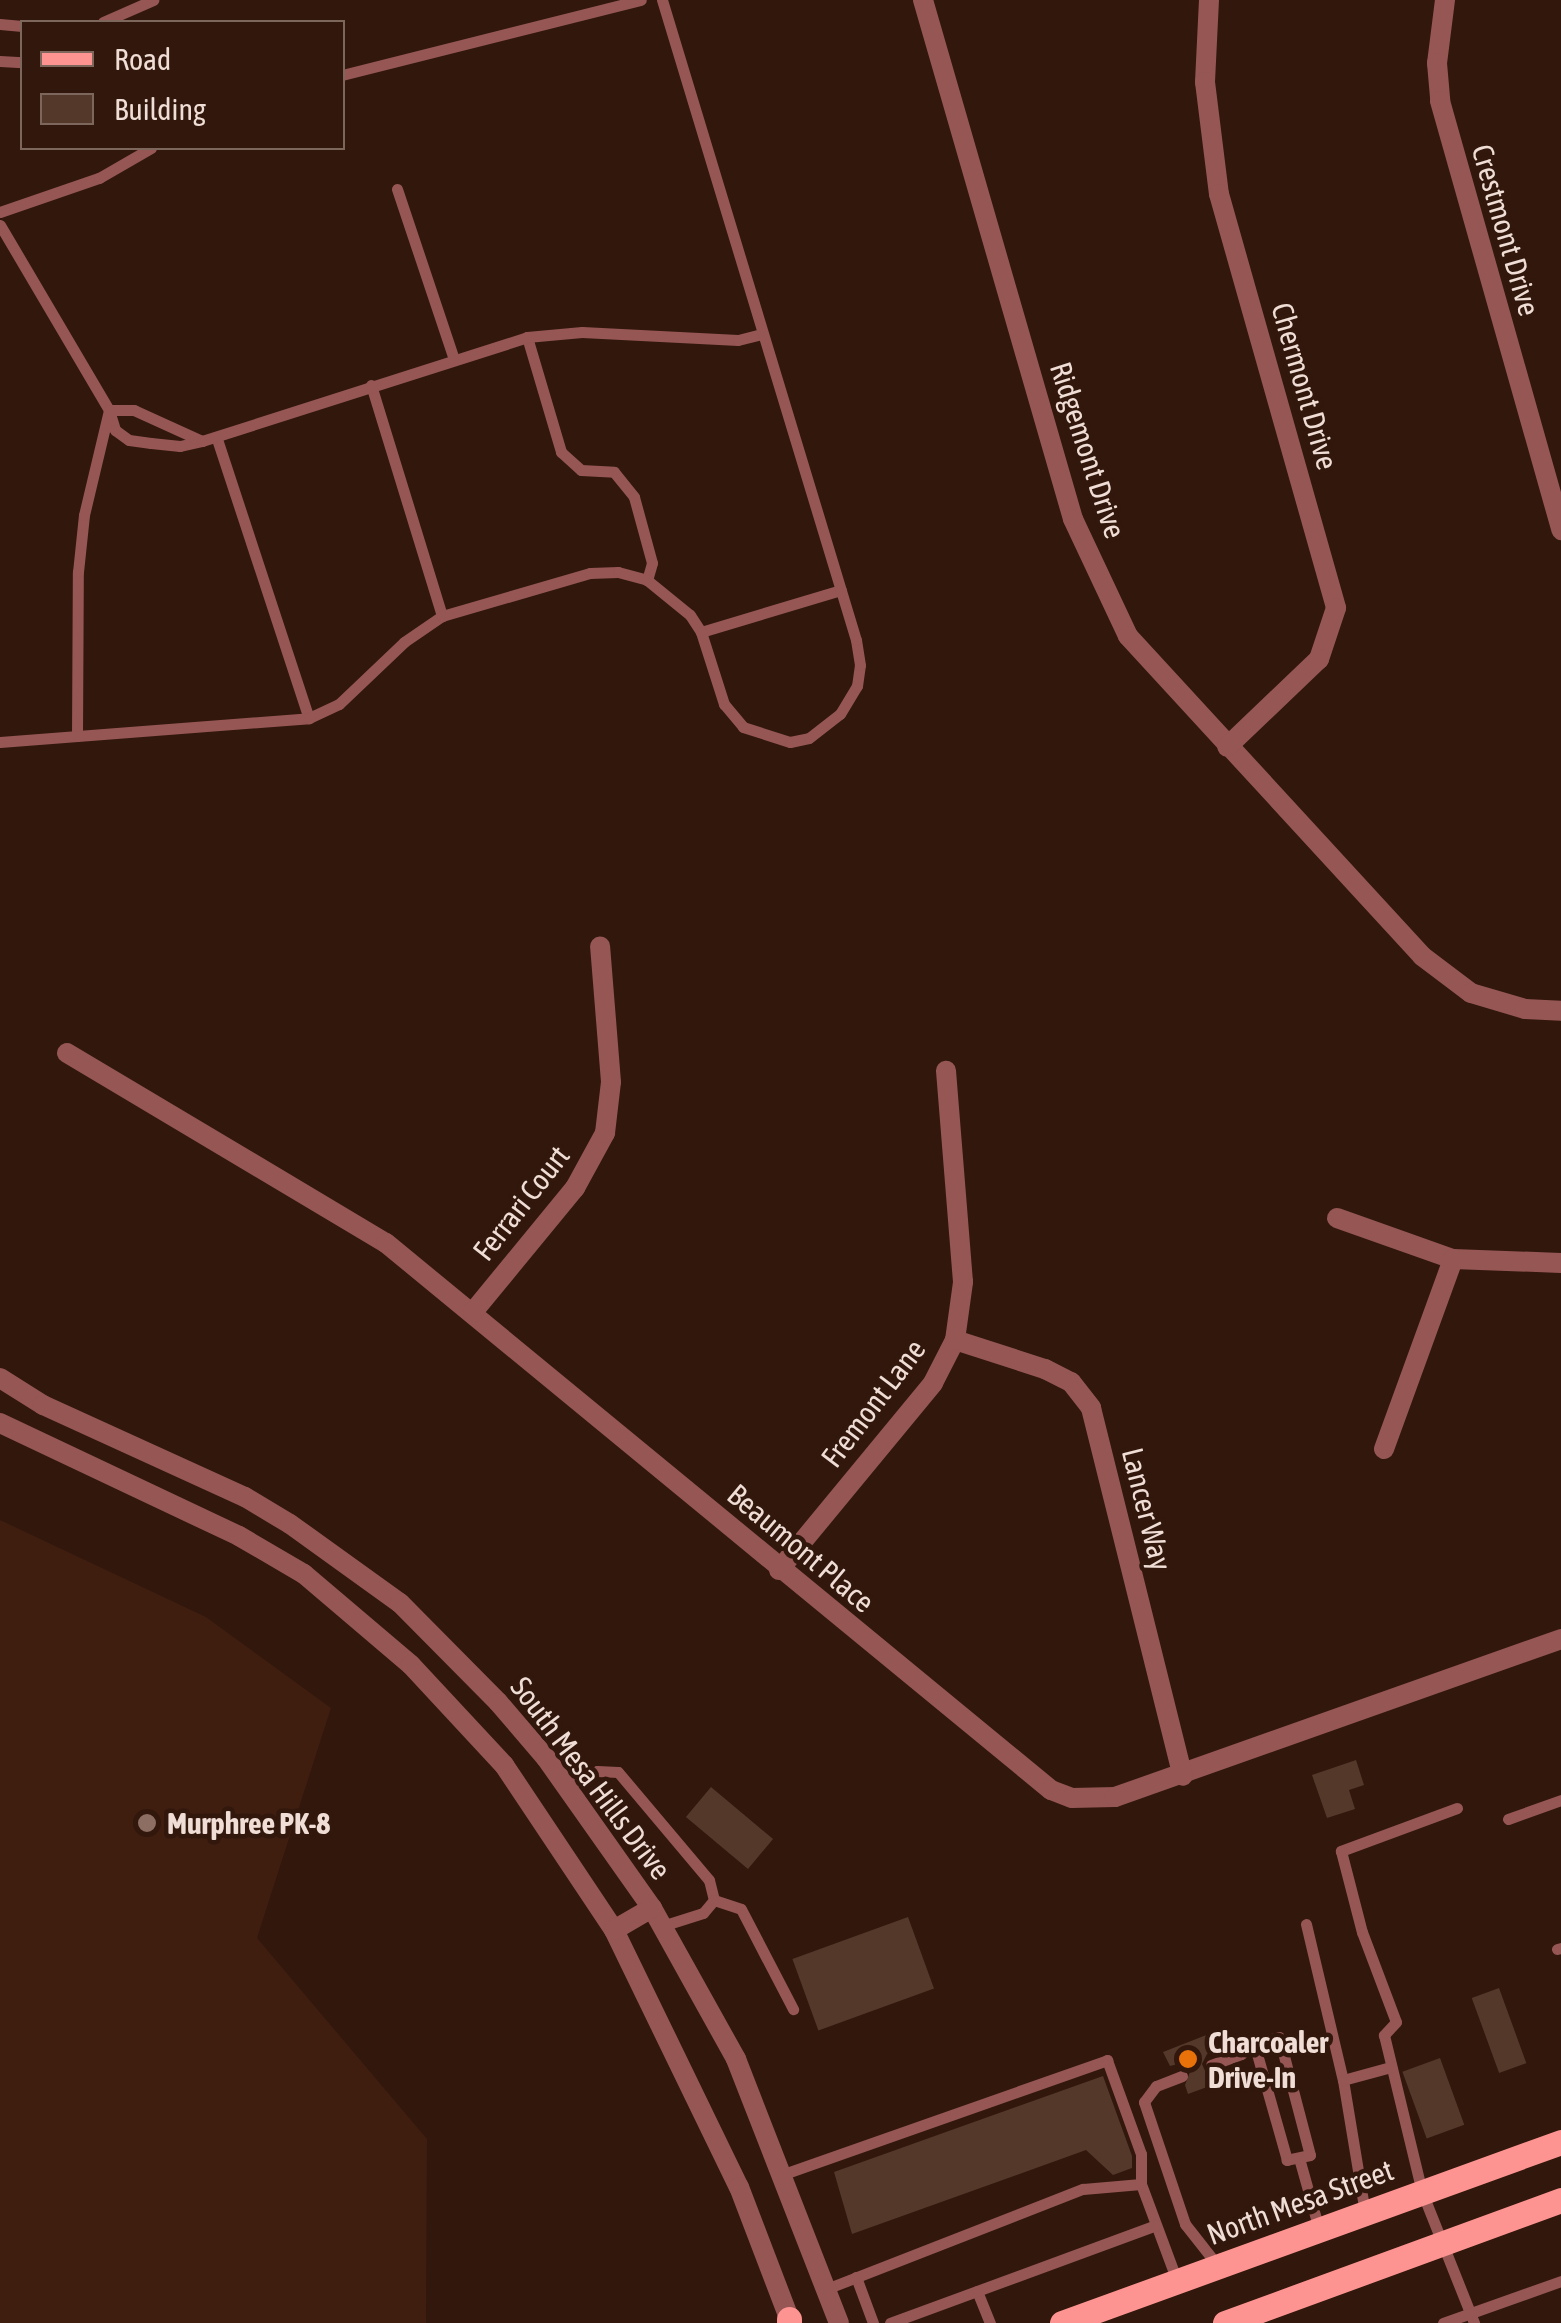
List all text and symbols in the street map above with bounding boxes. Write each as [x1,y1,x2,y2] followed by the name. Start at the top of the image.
[20,20,345,150] legend
[114,42,171,76] text: Road
[114,92,206,126] text: Building
[1464,140,1548,320] street label: Crestmont Drive
[1264,298,1346,474] street label: Chermont Drive
[1043,357,1133,543] street label: Ridgemont Drive
[465,1139,577,1267] street label: Ferrari Court
[813,1332,933,1474] street label: Fremont Lane
[1114,1444,1180,1574] street label: Lancer Way
[720,1476,882,1620] street label: Beaumont Place
[503,1670,679,1886] street label: South Mesa Hills Drive
[167,1805,330,1841] place label: Murphree PK-8
[136,1812,158,1834] marker: Murphree PK-8
[1208,2024,1328,2094] place label: Charcoaler Drive-In
[1177,2048,1199,2070] marker: Charcoaler Drive-In
[1202,2152,1398,2252] street label: North Mesa Street

